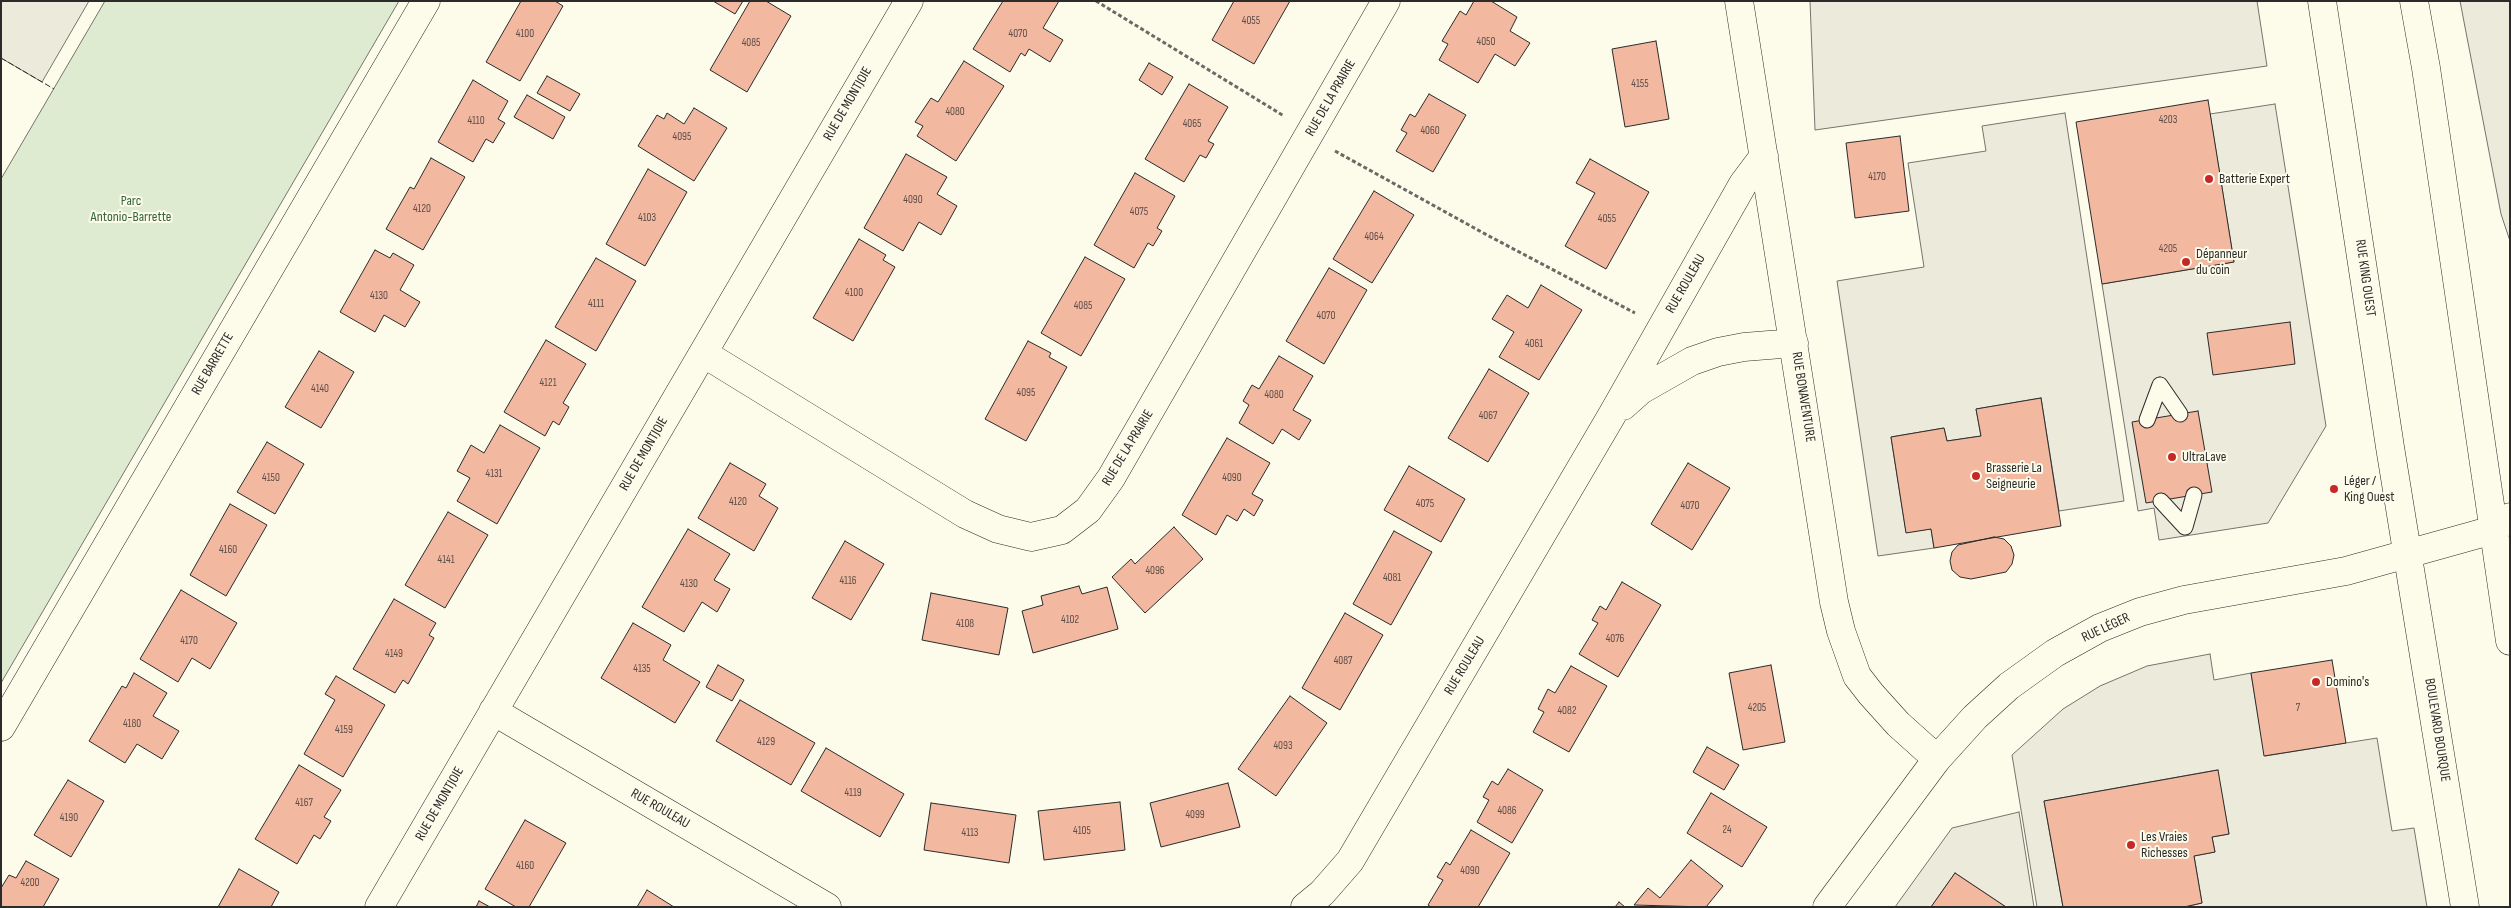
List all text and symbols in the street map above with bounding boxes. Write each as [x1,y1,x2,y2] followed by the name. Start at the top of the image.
[1242,14,1260,28] house number: 4055
[516,27,534,41] house number: 4100
[1009,27,1027,41] house number: 4070
[1477,35,1495,49] house number: 4050
[742,36,760,50] house number: 4085
[1302,57,1360,139] street label: RUE DE LA PRAIRIE
[820,64,876,144] street label: RUE DE MONTJOIE
[1631,77,1649,91] house number: 4155
[945,105,965,119] house number: 4080
[2159,113,2177,127] house number: 4203
[467,114,485,128] house number: 4110
[1183,117,1201,131] house number: 4065
[1420,124,1440,138] house number: 4060
[673,130,691,144] house number: 4095
[1868,170,1886,184] house number: 4170
[2219,171,2290,187] place label: Batterie Expert
[2203,173,2215,185] marker: Batterie Expert
[91,193,171,226] park label: Parc Antonio-Barrette
[903,193,923,207] house number: 4090
[413,202,431,216] house number: 4120
[1130,205,1148,219] house number: 4075
[638,211,656,225] house number: 4103
[1598,212,1616,226] house number: 4055
[1364,230,1384,244] house number: 4064
[2351,238,2379,318] street label: RUE KING OUEST
[2159,242,2177,256] house number: 4205
[2196,246,2247,278] place label: Dépanneur du coin
[1662,252,1710,316] street label: RUE ROULEAU
[2180,256,2192,268] marker: Dépanneur du coin
[845,286,863,300] house number: 4100
[370,289,388,303] house number: 4130
[588,297,604,311] house number: 4111
[1074,299,1092,313] house number: 4085
[1317,309,1335,323] house number: 4070
[188,330,238,398] street label: RUE BARRETTE
[1525,337,1543,351] house number: 4061
[1788,351,1818,443] street label: RUE BONAVENTURE
[539,376,557,390] house number: 4121
[311,382,329,396] house number: 4140
[1017,386,1035,400] house number: 4095
[1264,388,1284,402] house number: 4080
[1099,407,1157,489] street label: RUE DE LA PRAIRIE
[1479,409,1497,423] house number: 4067
[616,414,672,494] street label: RUE DE MONTJOIE
[2182,449,2226,465] place label: UltraLave
[2166,451,2178,463] marker: UltraLave
[1986,460,2042,492] place label: Brasserie La Seigneurie
[486,467,502,481] house number: 4131
[1970,470,1982,482] marker: Brasserie La Seigneurie
[262,471,280,485] house number: 4150
[1222,471,1242,485] house number: 4090
[2344,473,2394,506] place label: Léger / King Ouest
[2328,483,2340,495] marker: Léger / King Ouest
[729,495,747,509] house number: 4120
[1416,497,1434,511] house number: 4075
[1681,499,1699,513] house number: 4070
[219,543,237,557] house number: 4160
[438,553,454,567] house number: 4141
[1145,564,1165,578] house number: 4096
[1383,571,1401,585] house number: 4081
[839,574,857,588] house number: 4116
[680,577,698,591] house number: 4130
[2079,610,2133,646] street label: RUE LÉGER
[1061,613,1079,627] house number: 4102
[956,617,974,631] house number: 4108
[1606,632,1624,646] house number: 4076
[180,634,198,648] house number: 4170
[1441,634,1489,698] street label: RUE ROULEAU
[385,647,403,661] house number: 4149
[1334,654,1352,668] house number: 4087
[633,662,651,676] house number: 4135
[2326,674,2369,690] place label: Domino's
[2310,676,2322,688] marker: Domino's
[2421,677,2453,783] street label: BOULEVARD BOURQUE
[1748,701,1766,715] house number: 4205
[2296,701,2300,715] house number: 7
[1557,704,1577,718] house number: 4082
[123,717,141,731] house number: 4180
[335,723,353,737] house number: 4159
[757,735,775,749] house number: 4129
[1274,739,1292,753] house number: 4093
[412,764,468,844] street label: RUE DE MONTJOIE
[628,785,692,833] street label: RUE ROULEAU
[844,786,862,800] house number: 4119
[295,796,313,810] house number: 4167
[1497,804,1517,818] house number: 4086
[1185,808,1205,822] house number: 4099
[60,811,78,825] house number: 4190
[1722,823,1732,837] house number: 24
[1073,824,1091,838] house number: 4105
[962,826,978,840] house number: 4113
[2141,829,2188,862] place label: Les Vraies Richesses
[2125,839,2137,851] marker: Les Vraies Richesses
[516,859,534,873] house number: 4160
[1460,864,1480,878] house number: 4090
[21,876,39,890] house number: 4200

